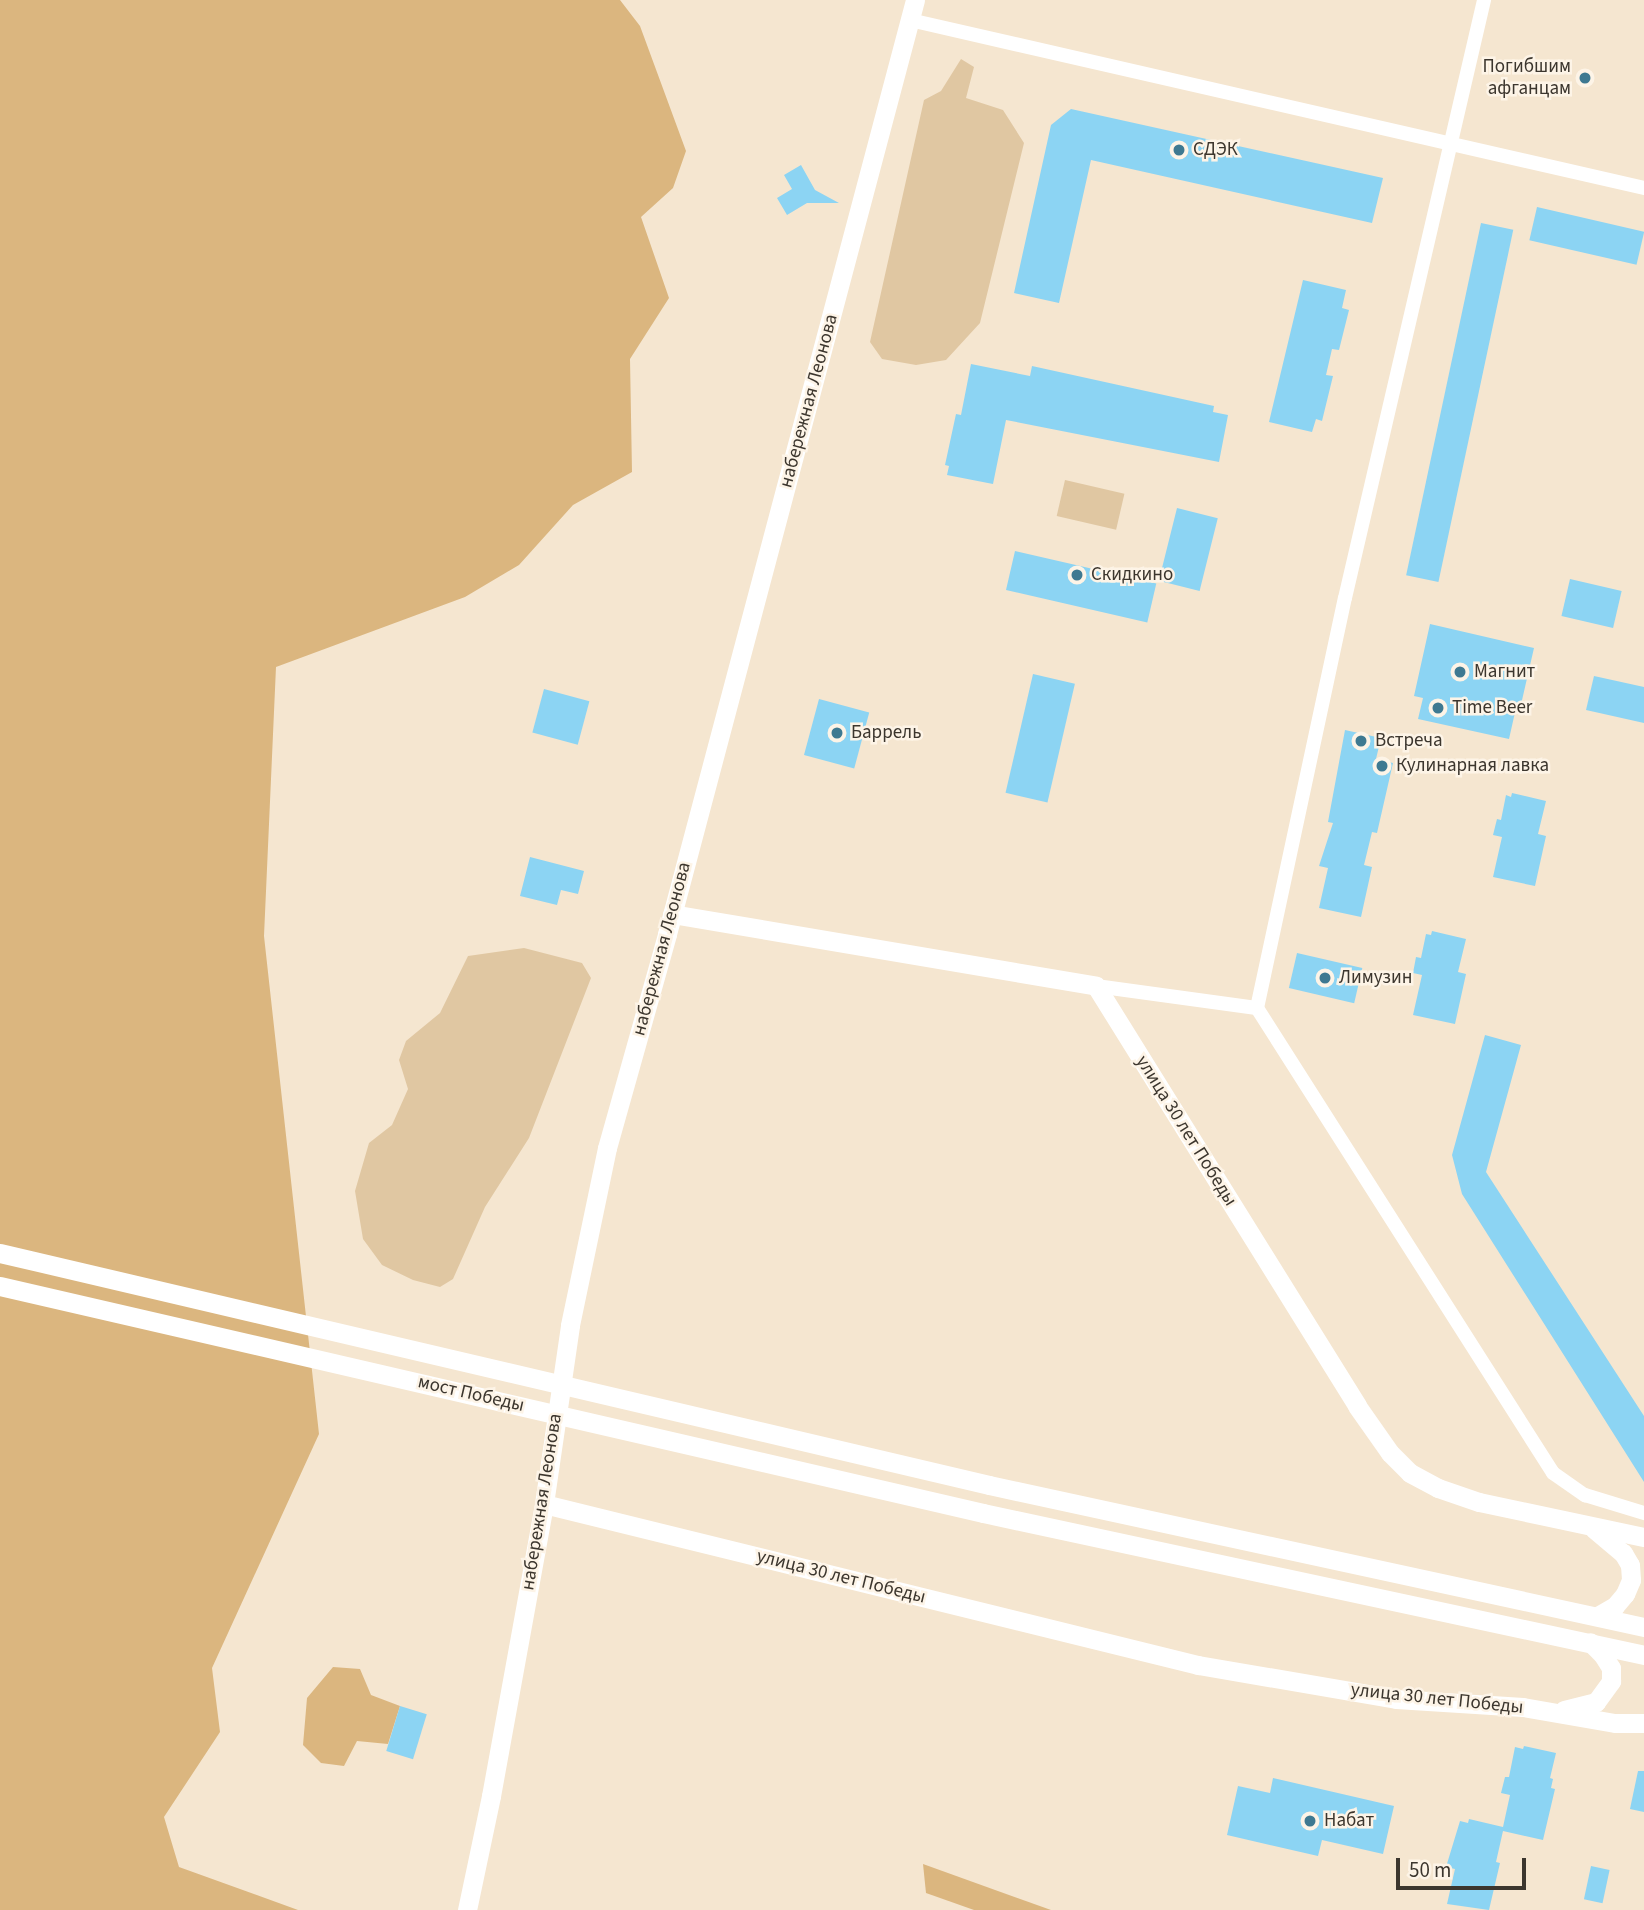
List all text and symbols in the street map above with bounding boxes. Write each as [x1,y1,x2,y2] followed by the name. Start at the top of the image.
[1483,56,1571,100] place label: Погибшим афганцам
[1577,70,1593,86] marker: Погибшим афганцам
[1193,139,1238,161] place label: СДЭК
[1171,142,1187,158] marker: СДЭК
[775,312,843,490] street label: набережная Леонова
[1091,564,1173,586] place label: Скидкино
[1069,567,1085,583] marker: Скидкино
[1474,661,1535,683] place label: Магнит
[1452,664,1468,680] marker: Магнит
[1452,697,1532,719] place label: Time Beer
[1430,700,1446,716] marker: Time Beer
[851,722,922,744] place label: Баррель
[829,725,845,741] marker: Баррель
[1375,730,1443,752] place label: Встреча
[1353,733,1369,749] marker: Встреча
[1396,755,1549,777] place label: Кулинарная лавка
[1374,758,1390,774] marker: Кулинарная лавка
[628,860,696,1038] street label: набережная Леонова
[1339,967,1412,989] place label: Лимузин
[1317,970,1333,986] marker: Лимузин
[1130,1051,1242,1211] street label: улица 30 лет Победы
[416,1371,526,1417] street label: мост Победы
[517,1412,567,1592] street label: набережная Леонова
[754,1545,928,1609] street label: улица 30 лет Победы
[1350,1679,1524,1719] street label: улица 30 лет Победы
[1324,1810,1374,1832] place label: Набат
[1302,1813,1318,1829] marker: Набат
[1399,1843,1528,1887] scale bar
[1409,1855,1451,1885] text: 50 m

